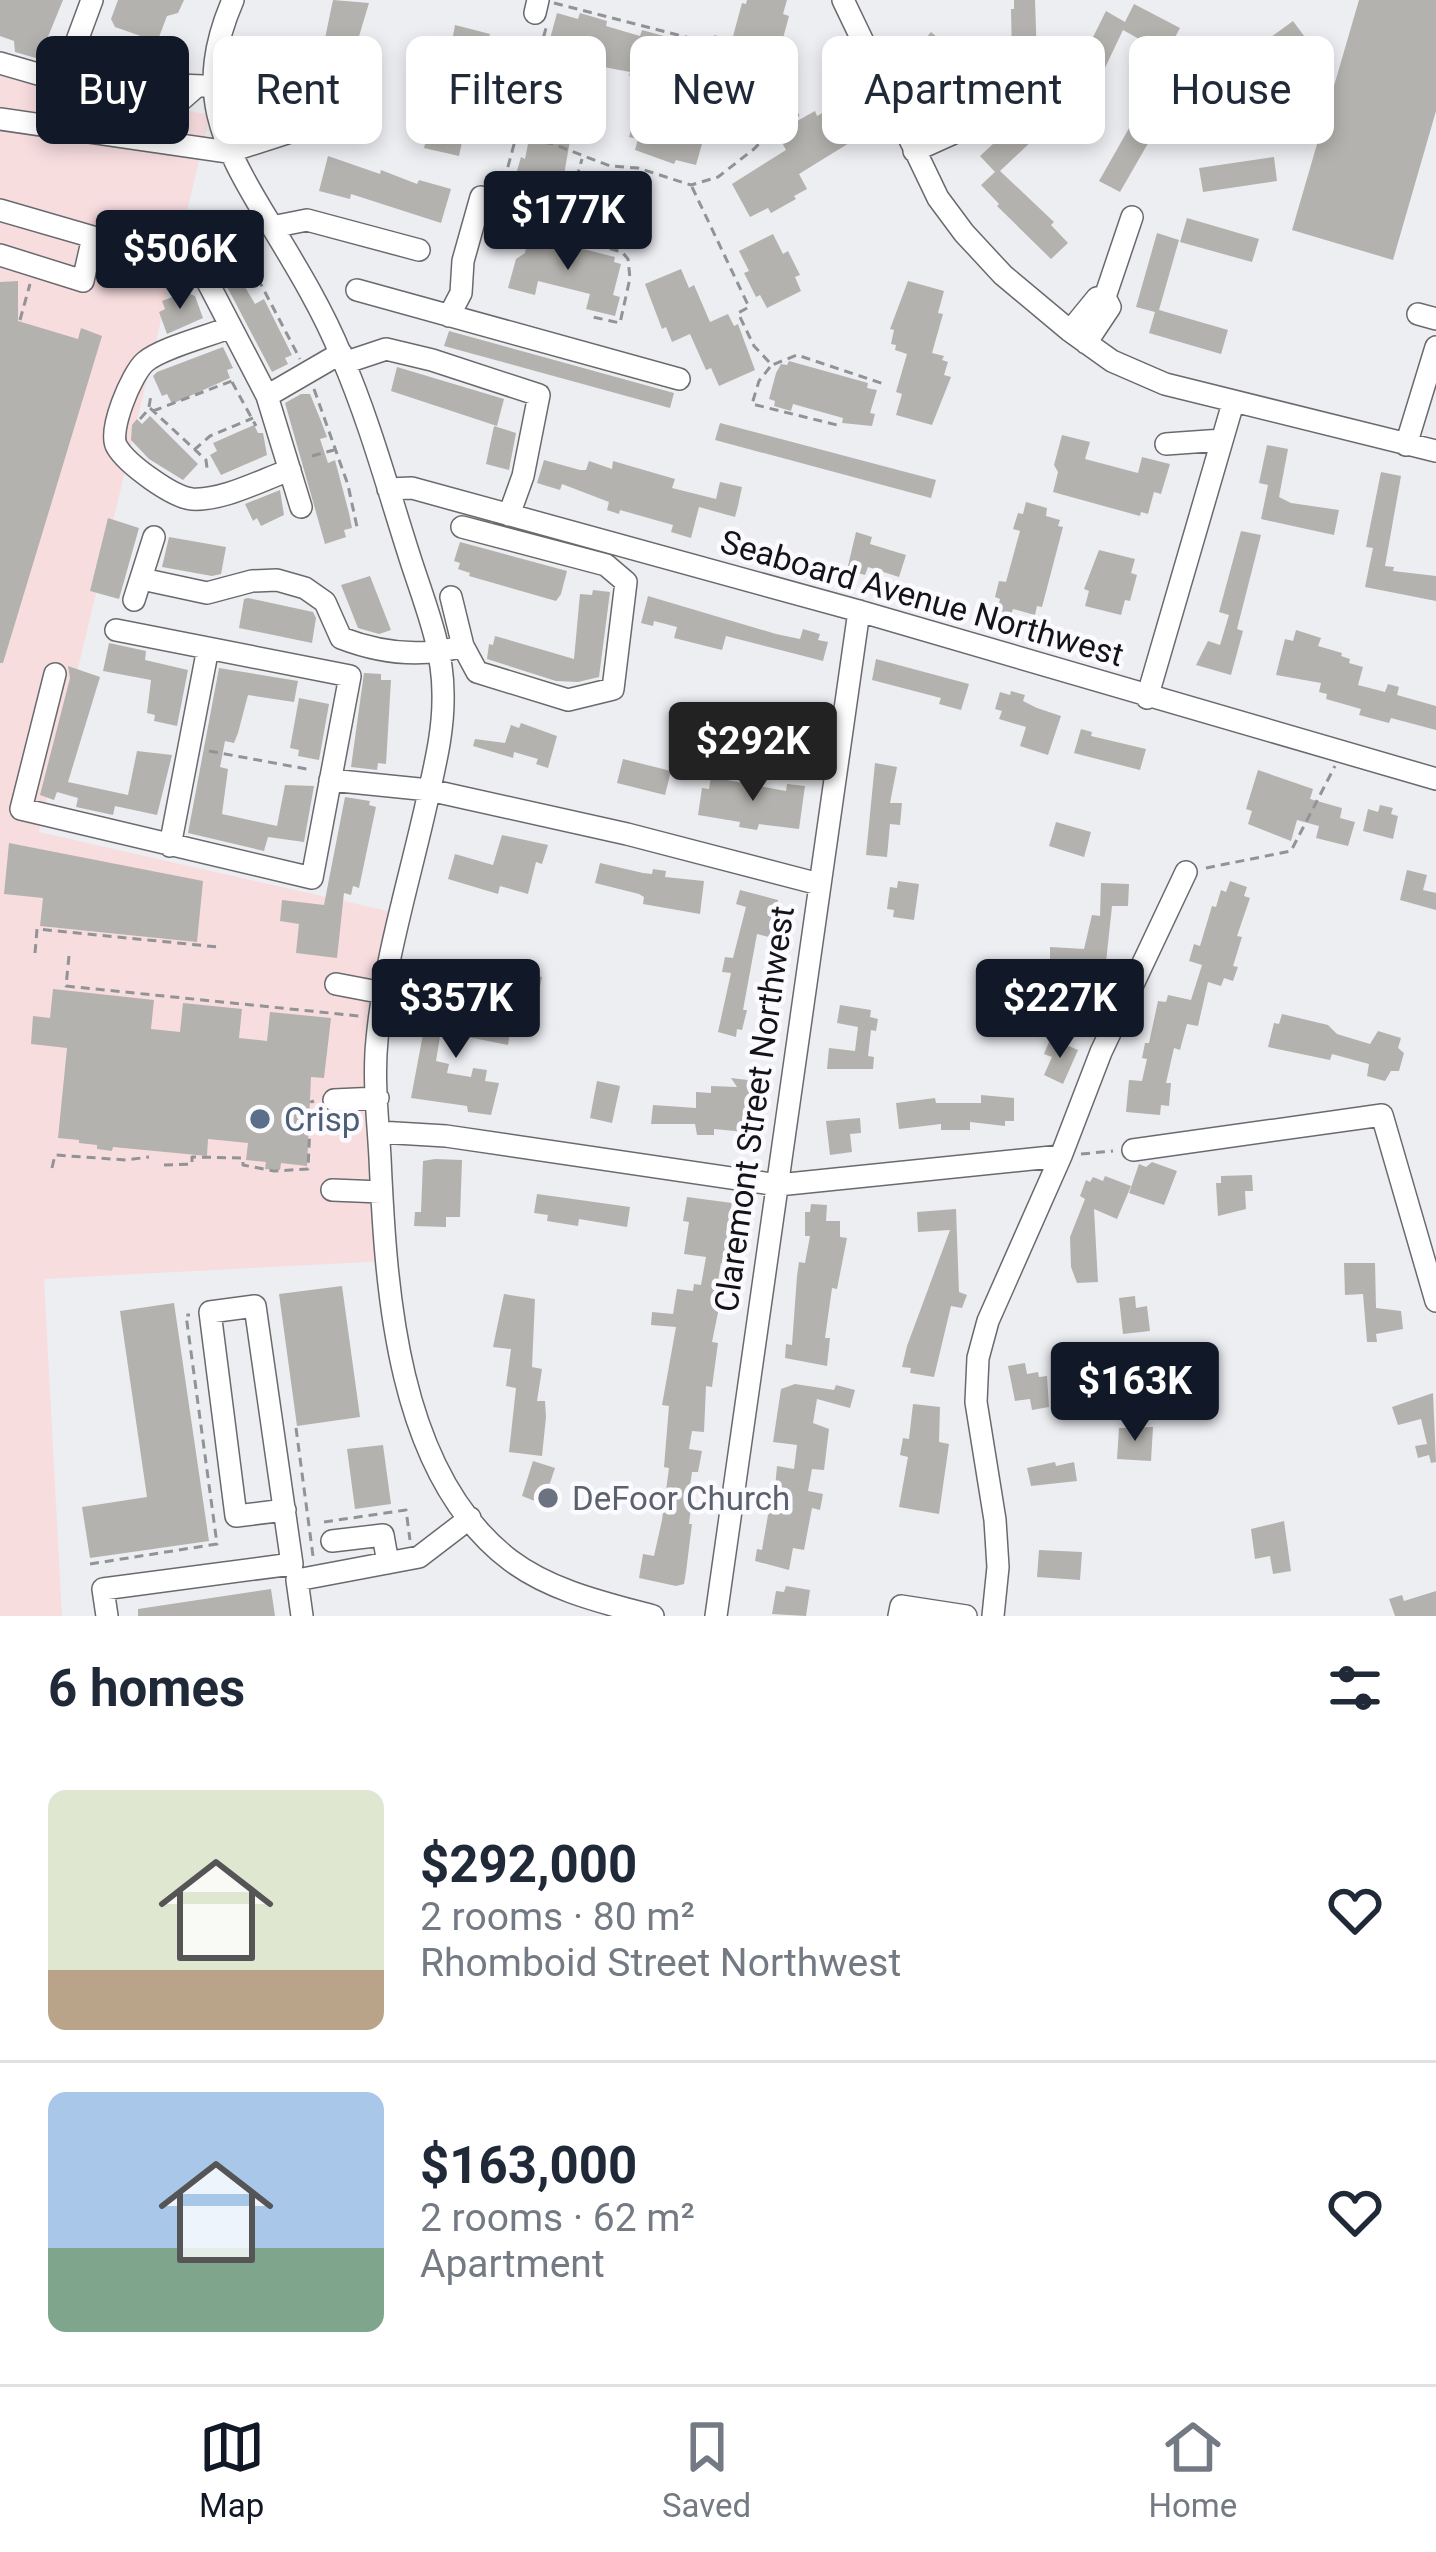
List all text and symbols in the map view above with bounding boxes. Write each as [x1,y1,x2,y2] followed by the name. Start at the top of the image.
[36,36,189,144] chip: Buy
[213,36,382,144] chip: Rent
[406,36,606,144] chip: Filters
[630,36,798,144] chip: New
[822,36,1105,144] chip: Apartment
[1129,36,1334,144] chip: House
[484,171,652,273] pin: $177K
[511,187,625,233] text: $177K
[96,210,264,312] pin: $506K
[123,226,237,272] text: $506K
[716,522,1128,674] street label: Seaboard Avenue Northwest
[669,702,837,804] pin: $292K
[696,718,810,764] text: $292K
[706,904,802,1314] street label: Claremont Street Northwest
[372,959,540,1061] pin: $357K
[976,959,1144,1061] pin: $227K
[399,975,513,1021] text: $357K
[1003,975,1117,1021] text: $227K
[284,1100,360,1139] place label: Crisp
[247,1106,273,1132] marker: Crisp
[1051,1342,1219,1444] pin: $163K
[1078,1358,1192,1404] text: $163K
[572,1479,790,1518] place label: DeFoor Church
[535,1485,561,1511] marker: DeFoor Church
[1322,1655,1388,1721] icon: filters
[48,1659,245,1718] text: 6 homes
[420,1835,637,1894] text: $292,000
[144,1838,288,1982] icon: home
[1322,1877,1388,1943] icon: heart
[420,1894,695,1940] text: 2 rooms · 80 m²
[420,1940,901,1986] text: Rhomboid Street Northwest
[420,2136,637,2195] text: $163,000
[144,2140,288,2284] icon: home
[1322,2179,1388,2245] icon: heart
[420,2195,695,2241] text: 2 rooms · 62 m²
[420,2241,605,2287] text: Apartment
[199,2414,265,2525] tab: Map
[662,2414,751,2525] tab: Saved
[1149,2414,1237,2525] tab: Home

